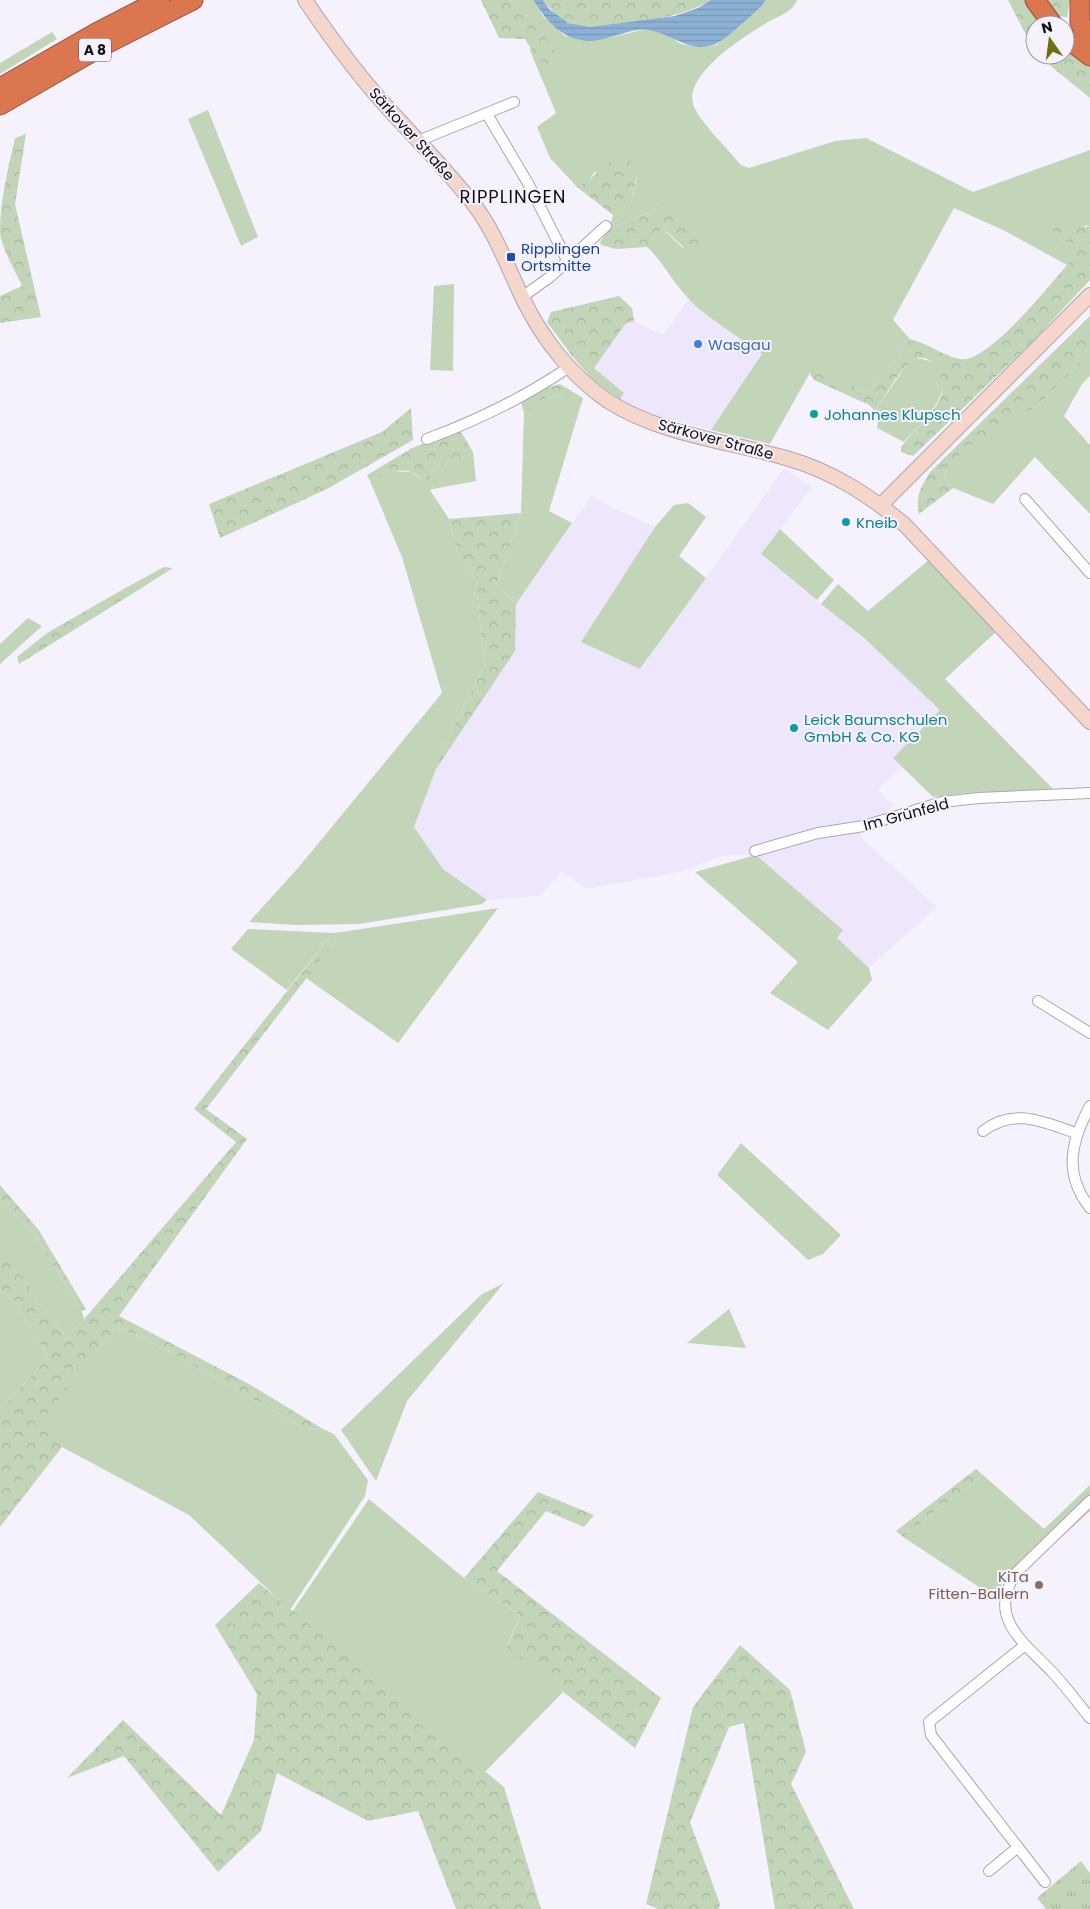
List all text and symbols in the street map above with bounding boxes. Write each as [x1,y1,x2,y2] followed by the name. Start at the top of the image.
[1025,15,1075,65] north arrow
[1039,16,1054,38] text: N
[79,38,111,62] road number: A 8
[364,83,460,185] street label: Särkover Straße
[460,184,566,209] district label: RIPPLINGEN
[521,238,600,276] place label: Ripplingen Ortsmitte
[505,251,517,263] marker: Ripplingen Ortsmitte
[708,334,771,355] place label: Wasgau
[692,338,704,350] marker: Wasgau
[824,404,961,425] place label: Johannes Klupsch
[808,408,820,420] marker: Johannes Klupsch
[656,413,776,465] street label: Särkover Straße
[856,512,898,533] place label: Kneib
[840,516,852,528] marker: Kneib
[804,709,947,747] place label: Leick Baumschulen GmbH & Co. KG
[788,722,800,734] marker: Leick Baumschulen GmbH & Co. KG
[861,793,951,835] street label: Im Grünfeld
[928,1566,1029,1604] place label: KiTa Fitten-Ballern
[1033,1579,1045,1591] marker: KiTa Fitten-Ballern

